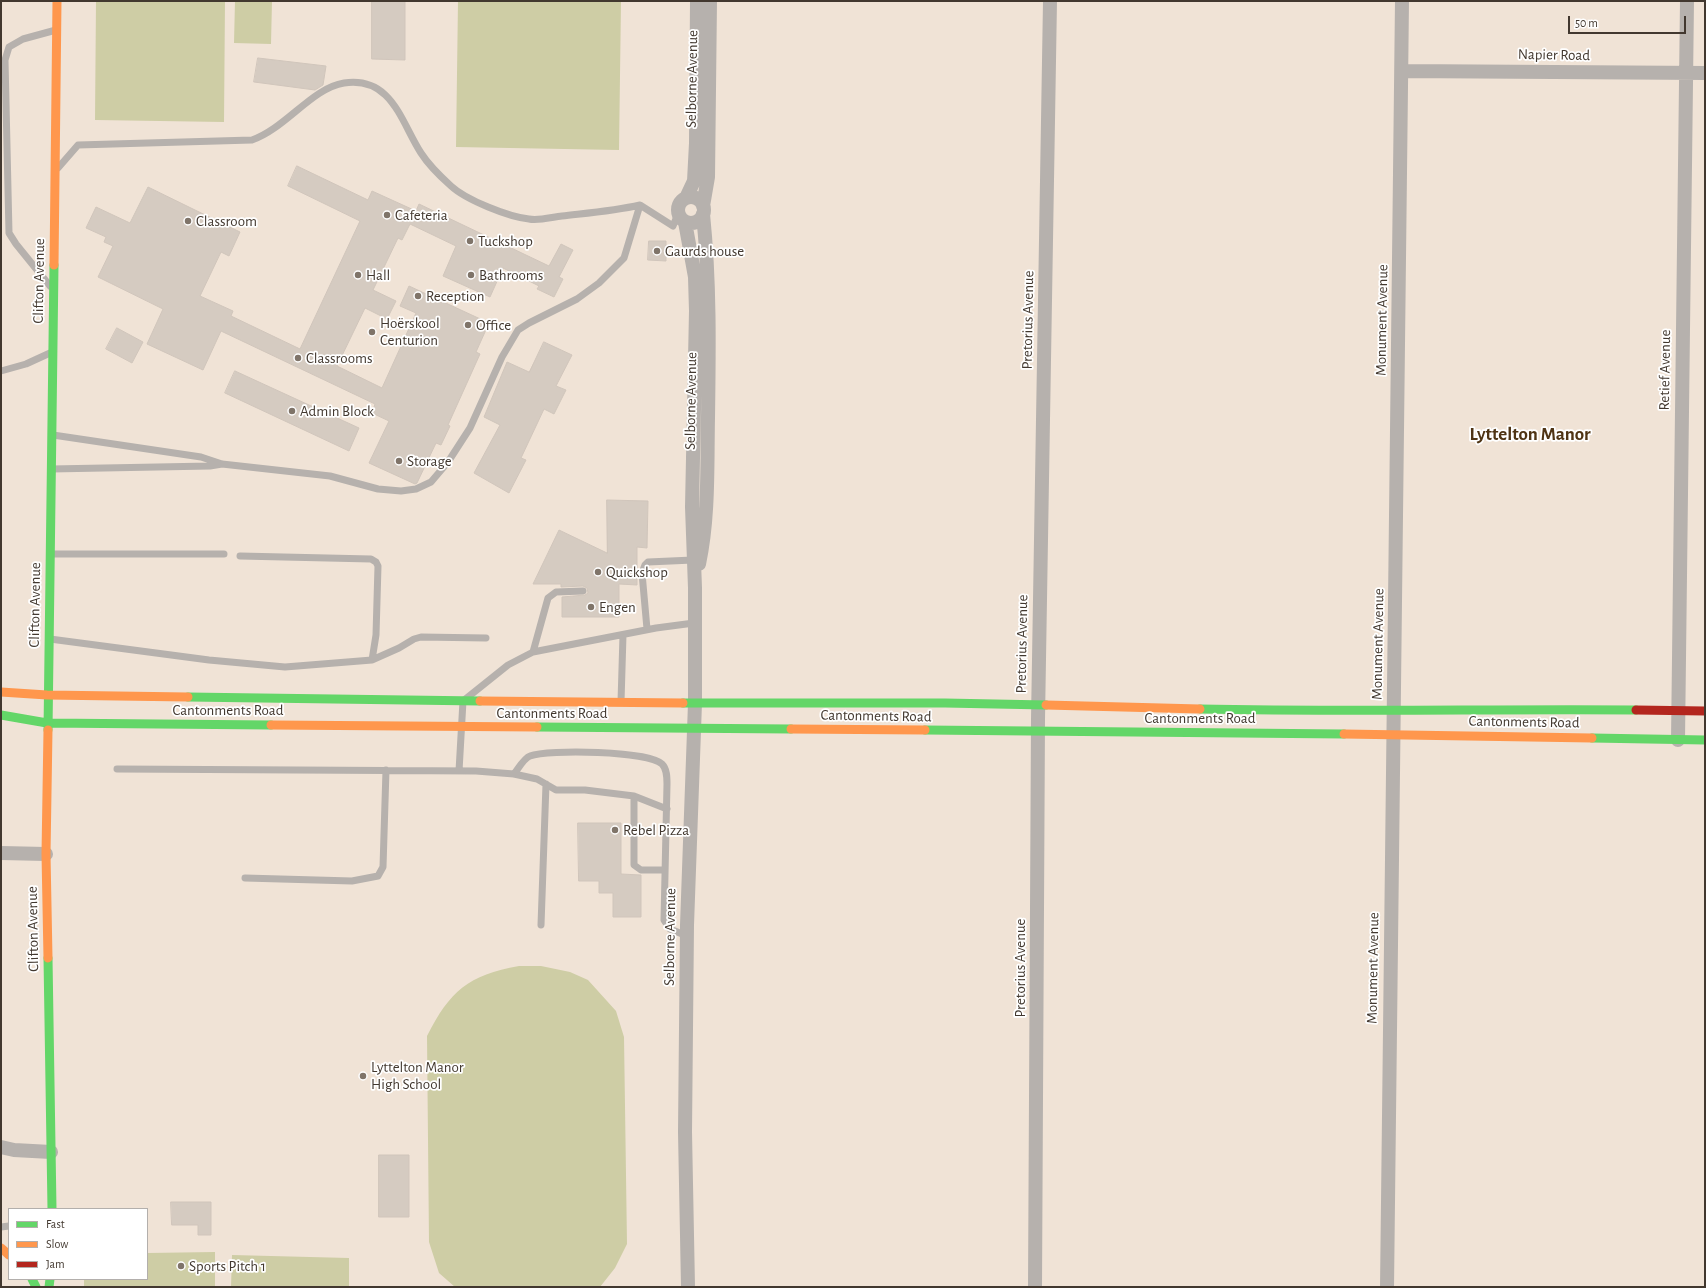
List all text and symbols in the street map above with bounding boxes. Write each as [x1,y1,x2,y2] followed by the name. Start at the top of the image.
[1570,8,1688,34] scale bar
[1575,17,1598,29] text: 50 m
[682,30,702,128] street label: Selborne Avenue
[1518,45,1590,65] street label: Napier Road
[395,206,448,224] place label: Cafeteria
[382,210,392,220] marker: Cafeteria
[196,212,257,230] place label: Classroom
[183,216,193,226] marker: Classroom
[478,232,533,250] place label: Tuckshop
[465,236,475,246] marker: Tuckshop
[29,238,49,324] street label: Clifton Avenue
[665,242,744,260] place label: Gaurds house
[652,246,662,256] marker: Gaurds house
[1372,264,1392,376] street label: Monument Avenue
[366,266,390,284] place label: Hall
[479,266,543,284] place label: Bathrooms
[353,270,363,280] marker: Hall
[466,270,476,280] marker: Bathrooms
[1018,270,1038,370] street label: Pretorius Avenue
[426,287,484,305] place label: Reception
[413,291,423,301] marker: Reception
[380,314,440,349] place label: Hoërskool Centurion
[476,316,511,334] place label: Office
[463,320,473,330] marker: Office
[367,327,377,337] marker: Hoërskool Centurion
[1655,329,1675,411] street label: Retief Avenue
[306,349,372,367] place label: Classrooms
[681,352,701,450] street label: Selborne Avenue
[293,353,303,363] marker: Classrooms
[300,402,374,420] place label: Admin Block
[287,406,297,416] marker: Admin Block
[1469,423,1591,445] district label: Lyttelton Manor
[407,452,452,470] place label: Storage
[394,456,404,466] marker: Storage
[25,562,45,648] street label: Clifton Avenue
[606,563,668,581] place label: Quickshop
[593,567,603,577] marker: Quickshop
[1368,588,1388,700] street label: Monument Avenue
[1012,594,1032,694] street label: Pretorius Avenue
[599,598,636,616] place label: Engen
[586,602,596,612] marker: Engen
[173,701,283,719] street label: Cantonments Road
[497,704,607,722] street label: Cantonments Road
[820,706,932,726] street label: Cantonments Road
[1145,709,1255,727] street label: Cantonments Road
[1468,712,1580,732] street label: Cantonments Road
[623,821,689,839] place label: Rebel Pizza
[610,825,620,835] marker: Rebel Pizza
[23,886,43,972] street label: Clifton Avenue
[660,888,680,986] street label: Selborne Avenue
[1363,912,1383,1024] street label: Monument Avenue
[1011,919,1029,1017] street label: Pretorius Avenue
[371,1058,464,1093] place label: Lyttelton Manor High School
[358,1071,368,1081] marker: Lyttelton Manor High School
[8,1208,148,1280] legend
[46,1218,65,1230] text: Fast
[46,1238,68,1250] text: Slow
[189,1257,266,1275] place label: Sports Pitch 1
[46,1258,65,1270] text: Jam
[176,1261,186,1271] marker: Sports Pitch 1

